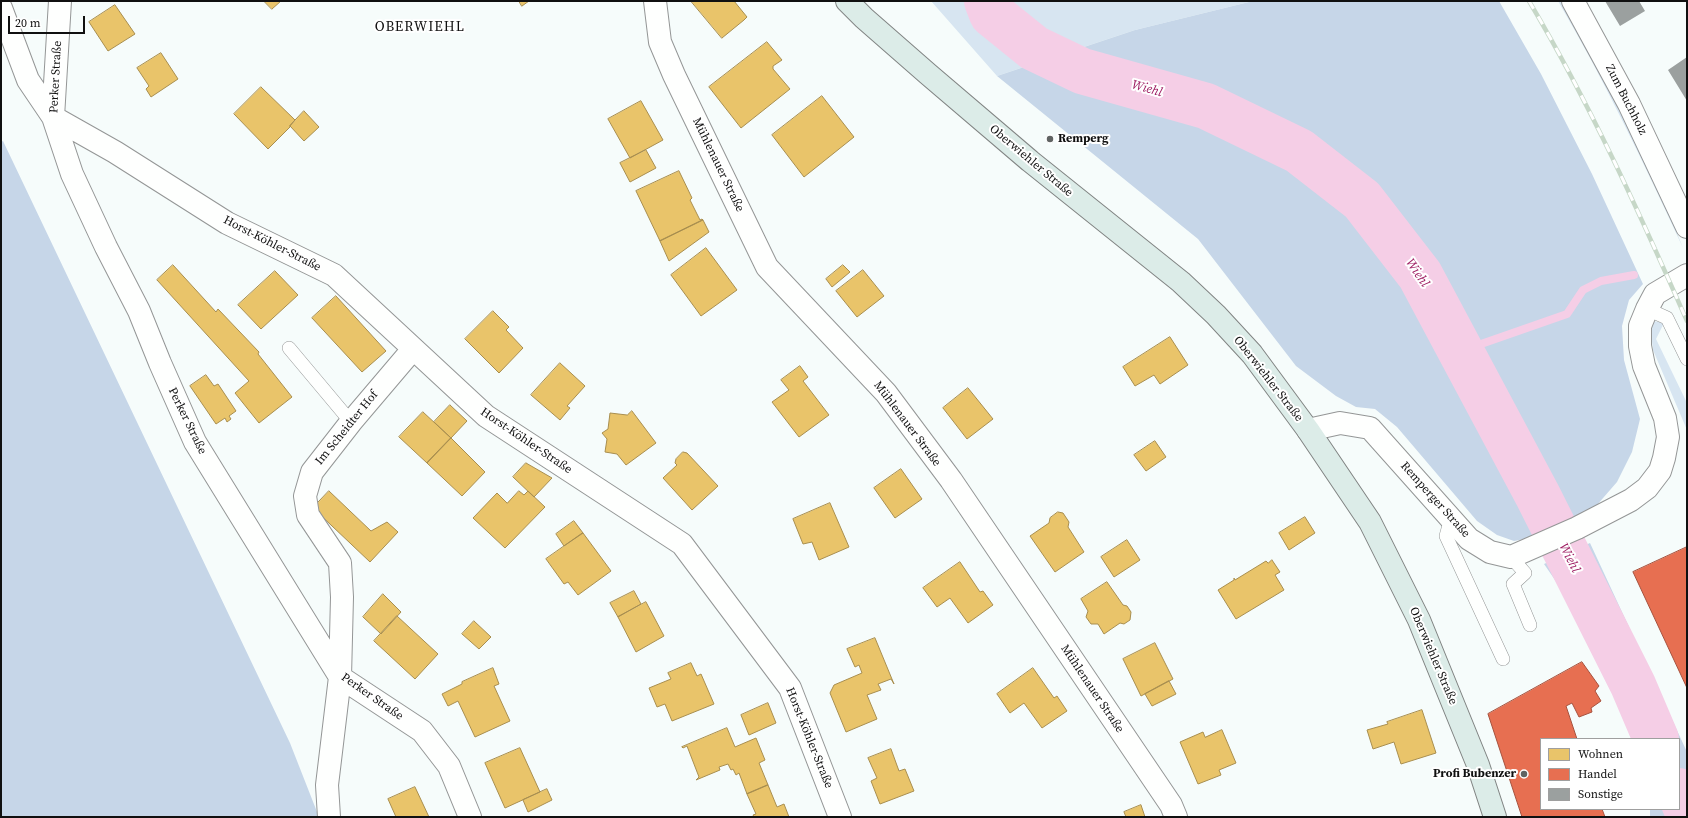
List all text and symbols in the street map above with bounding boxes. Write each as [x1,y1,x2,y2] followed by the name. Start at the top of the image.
[10,8,87,34] scale bar
[15,15,41,31] text: 20 m
[375,19,465,35] district label: OBERWIEHL
[47,40,65,114] street label: Perker Straße
[1602,62,1650,138] street label: Zum Buchholz
[1130,77,1164,101] water label: Wiehl
[689,116,747,214] street label: Mühlenauer Straße
[986,122,1076,200] street label: Oberwiehler Straße
[1058,132,1109,146] place label: Remperg
[1045,134,1055,144] marker: Remperg
[221,213,323,275] street label: Horst-Köhler-Straße
[1402,256,1432,290] water label: Wiehl
[1230,333,1306,425] street label: Oberwiehler Straße
[870,379,944,469] street label: Mühlenauer Straße
[165,385,209,457] street label: Perker Straße
[313,388,381,468] street label: Im Scheidter Hof
[477,405,575,477] street label: Horst-Köhler-Straße
[1397,459,1473,541] street label: Remperger Straße
[1555,541,1583,575] water label: Wiehl
[1406,605,1460,707] street label: Oberwiehler Straße
[1057,642,1127,736] street label: Mühlenauer Straße
[338,670,406,724] street label: Perker Straße
[782,686,836,790] street label: Horst-Köhler-Straße
[1540,738,1680,810] legend
[1578,746,1623,762] text: Wohnen
[1578,766,1617,782] text: Handel
[1433,767,1516,781] place label: Profi Bubenzer
[1519,769,1529,779] marker: Profi Bubenzer
[1578,786,1623,802] text: Sonstige

